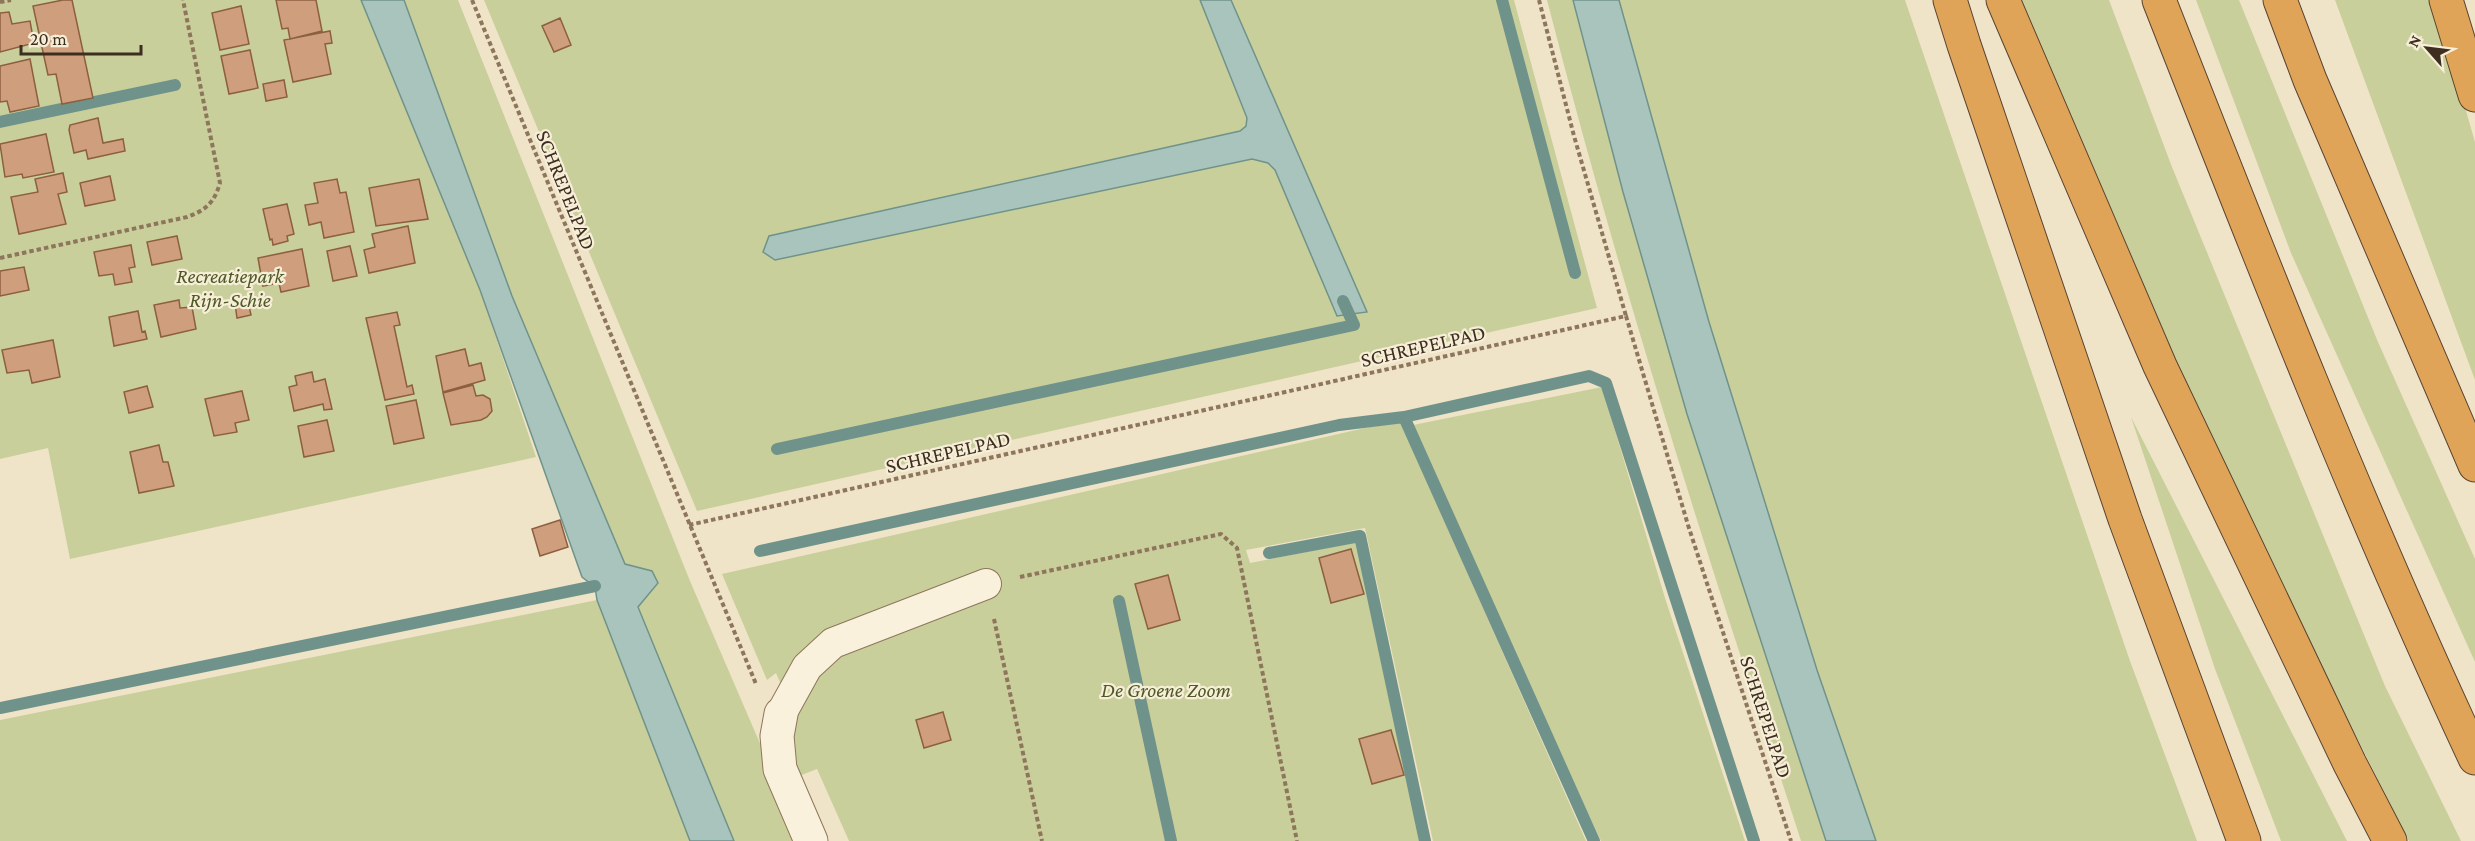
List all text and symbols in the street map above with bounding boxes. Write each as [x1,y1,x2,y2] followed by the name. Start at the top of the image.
[21,18,141,56] scale bar
[2397,18,2457,78] north arrow
[30,29,67,49] text: 20 m
[2404,32,2424,50] text: N
[531,127,601,253] street label: SCHREPELPAD
[176,264,285,312] park label: Recreatiepark Rijn-Schie
[1358,320,1488,372] street label: SCHREPELPAD
[883,426,1013,478] street label: SCHREPELPAD
[1735,653,1797,781] street label: SCHREPELPAD
[1101,678,1231,702] park label: De Groene Zoom

